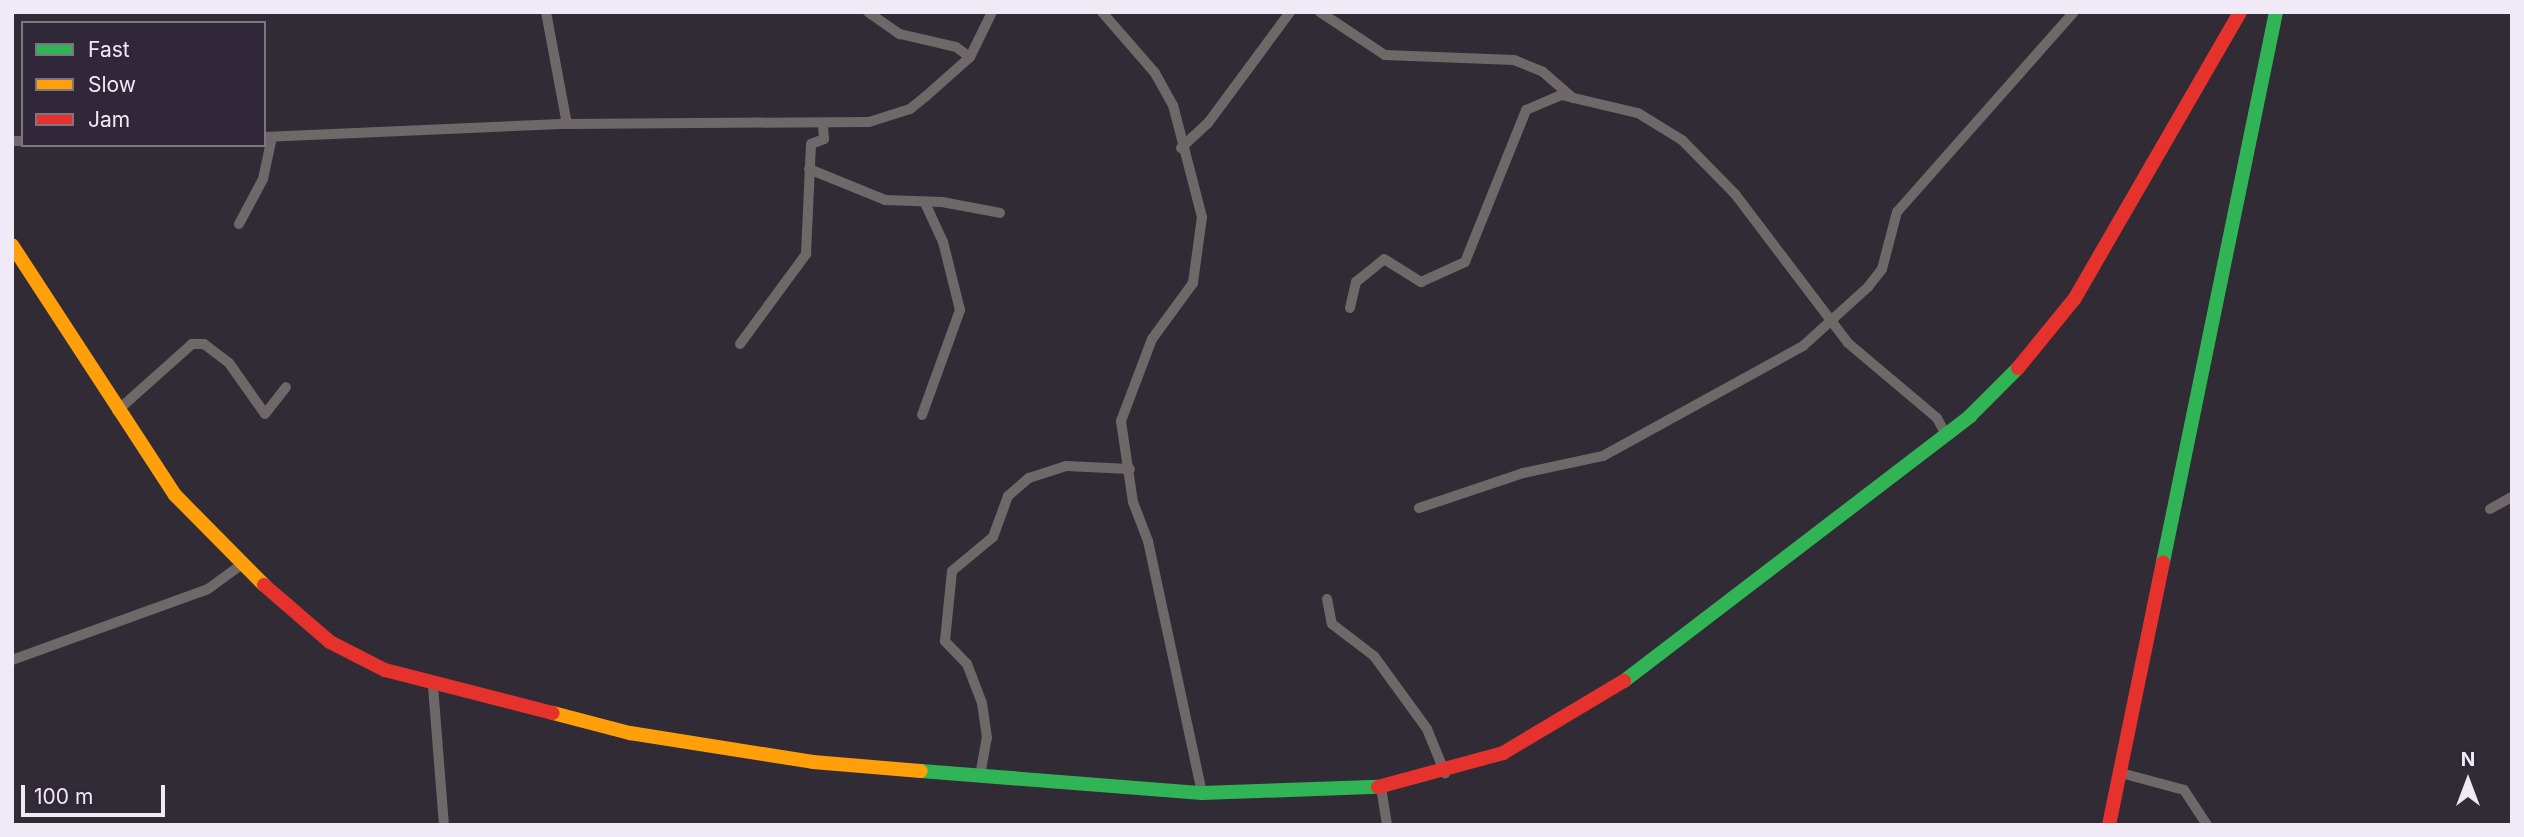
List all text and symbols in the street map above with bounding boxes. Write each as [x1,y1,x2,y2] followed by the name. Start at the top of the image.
[21,21,266,147] legend
[88,37,130,62] text: Fast
[88,72,136,97] text: Slow
[88,107,130,132] text: Jam
[2433,746,2503,816] north arrow
[2461,748,2475,771] text: N
[24,770,168,814] scale bar
[34,784,93,809] text: 100 m

